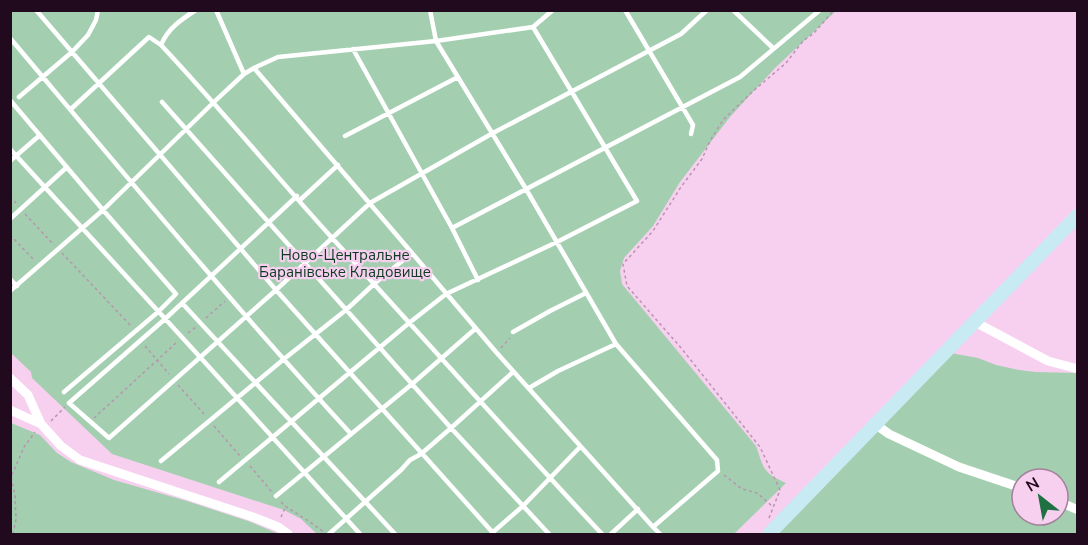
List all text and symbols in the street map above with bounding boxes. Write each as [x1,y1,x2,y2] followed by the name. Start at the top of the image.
[259,245,431,282] park label: Ново-Центральне Баранівське Кладовище
[1010,467,1070,527] north arrow
[1022,472,1044,498] text: N

